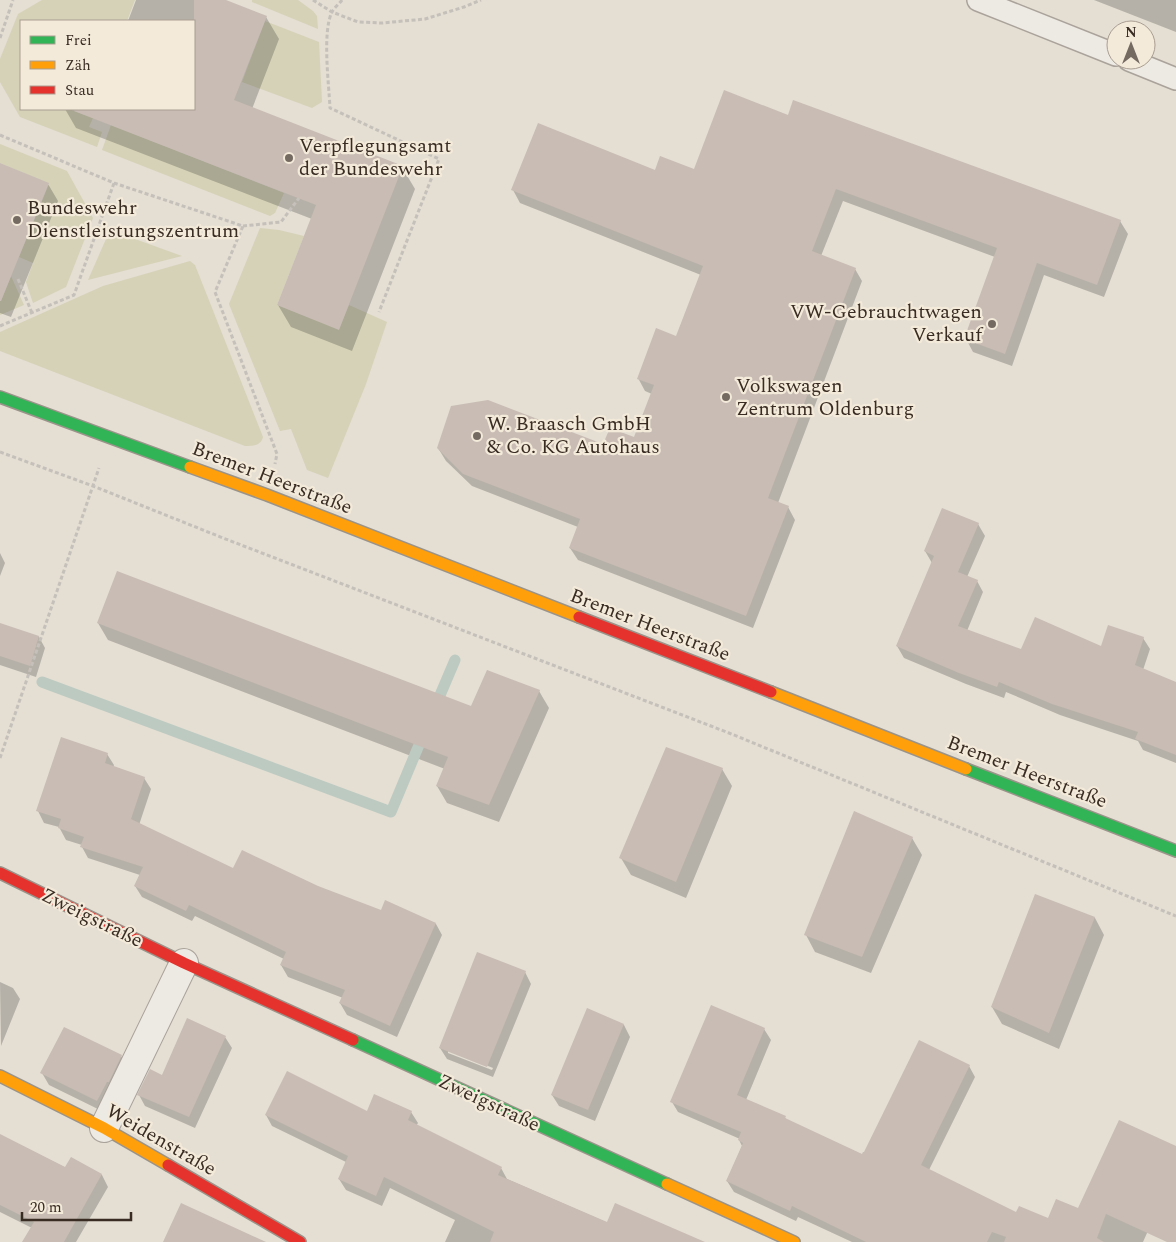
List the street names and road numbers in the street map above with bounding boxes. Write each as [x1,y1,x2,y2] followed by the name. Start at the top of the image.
[188,434,356,522] street label: Bremer Heerstraße
[566,581,734,669] street label: Bremer Heerstraße
[943,728,1111,816] street label: Bremer Heerstraße
[36,880,148,956] street label: Zweigstraße
[433,1066,545,1140] street label: Zweigstraße
[100,1096,222,1184] street label: Weidenstraße

